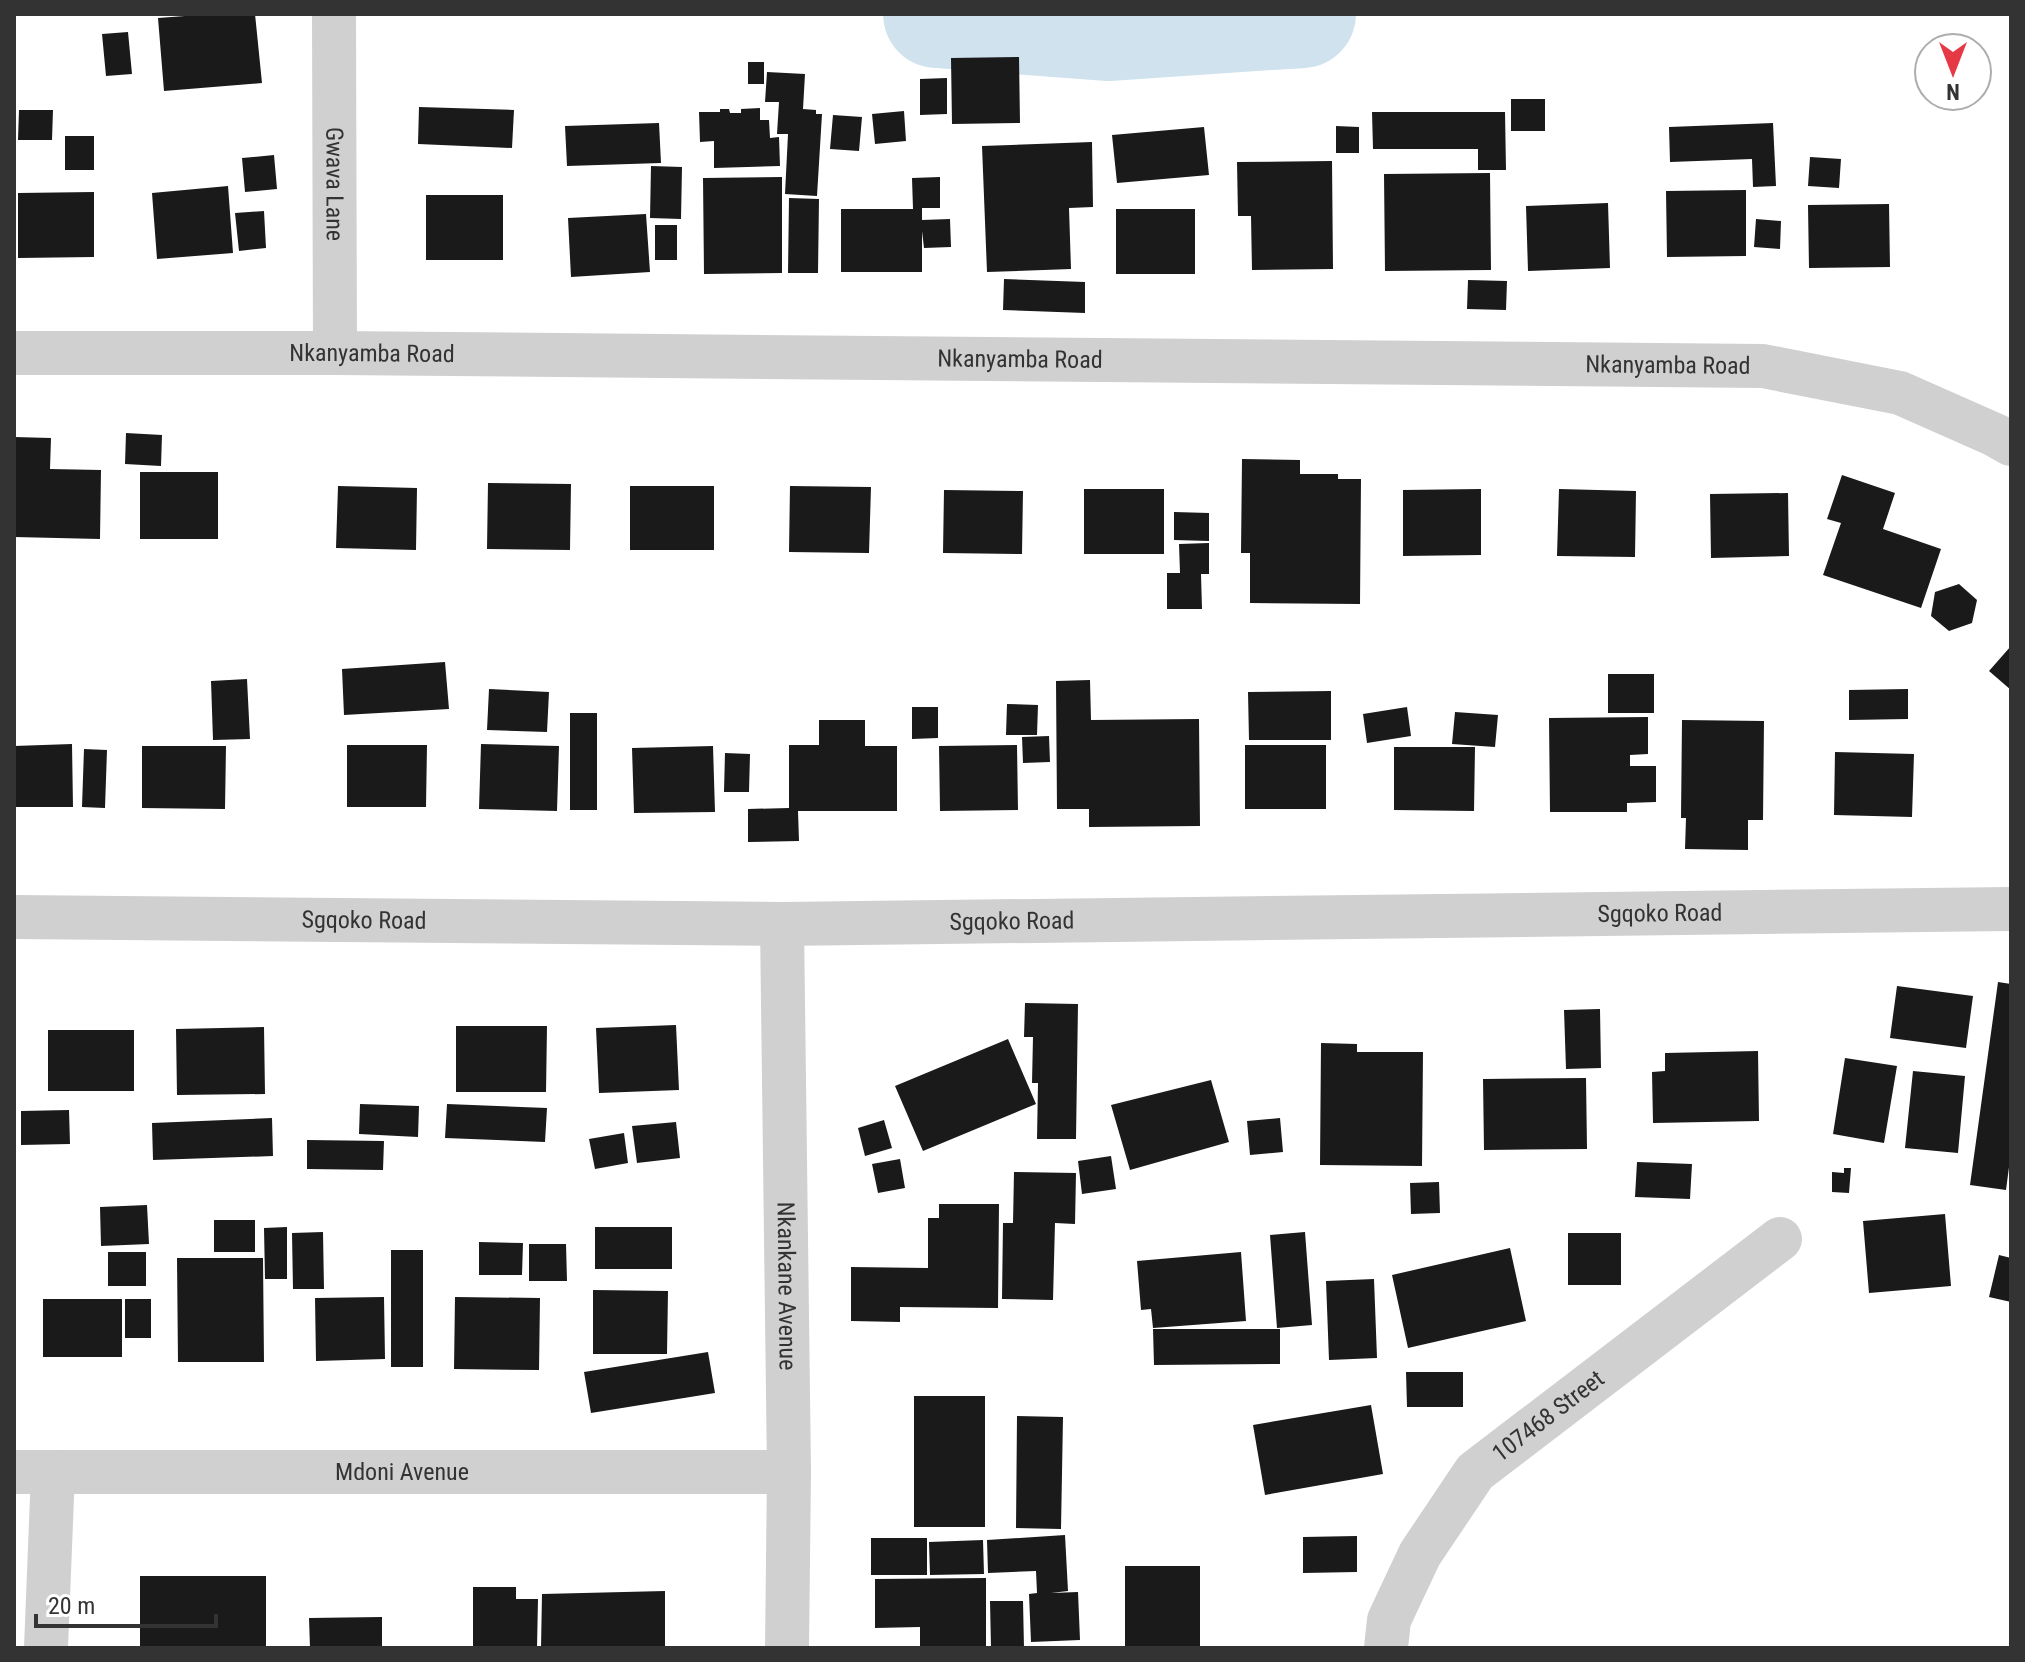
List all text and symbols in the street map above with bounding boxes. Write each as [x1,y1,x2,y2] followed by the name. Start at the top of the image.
[1913,32,1993,112] north arrow
[1946,79,1960,104] text: N
[320,127,349,241] street label: Gwava Lane
[289,339,455,368] street label: Nkanyamba Road
[937,344,1103,374] street label: Nkanyamba Road
[1585,350,1751,380] street label: Nkanyamba Road
[1597,899,1723,928] street label: Sgqoko Road
[301,906,427,935] street label: Sgqoko Road
[949,906,1075,936] street label: Sgqoko Road
[772,1201,802,1370] street label: Nkankane Avenue
[1487,1365,1610,1468] street label: 107468 Street
[335,1458,469,1486] street label: Mdoni Avenue
[36,1578,216,1628] scale bar
[48,1592,95,1620] text: 20 m

